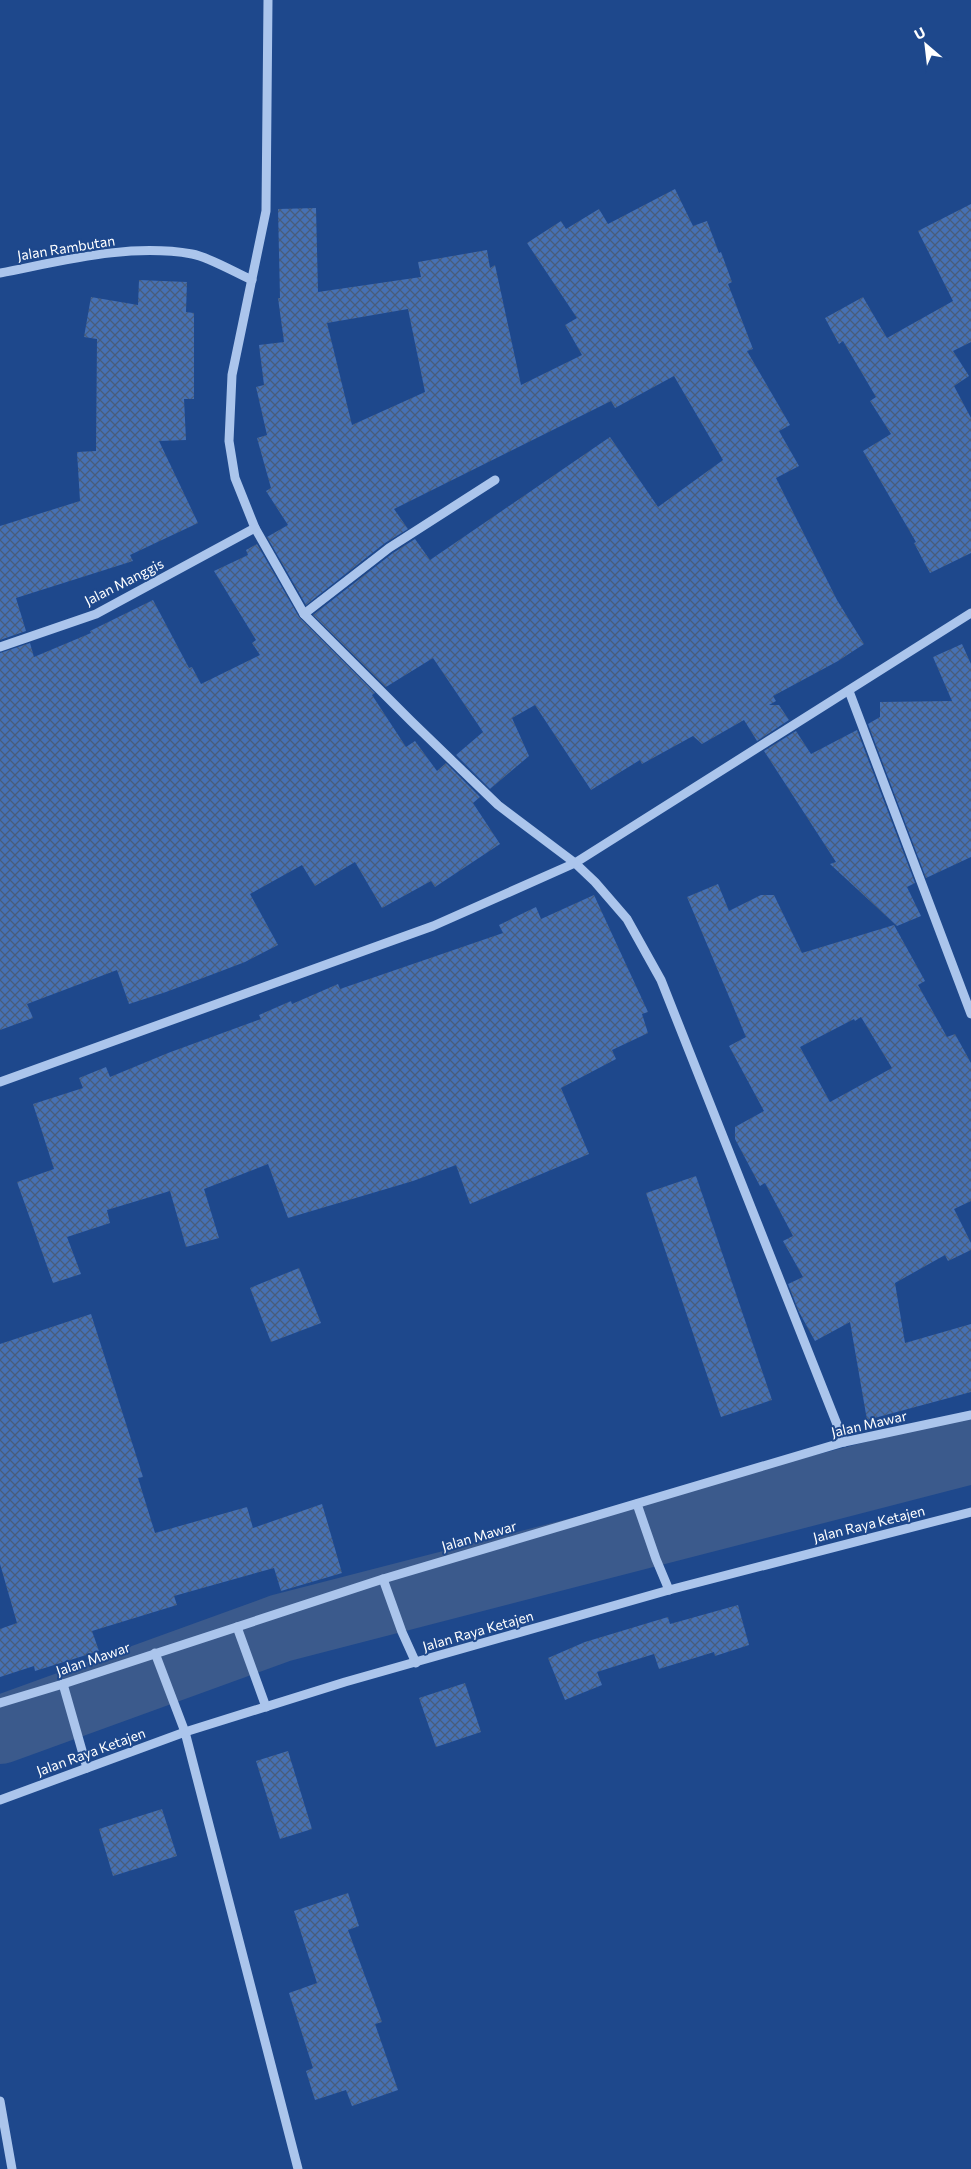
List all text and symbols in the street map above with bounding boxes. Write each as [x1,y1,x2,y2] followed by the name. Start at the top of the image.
[901,20,951,70] north arrow
[911,23,928,43] text: U
[16,231,116,264] street label: Jalan Rambutan
[81,554,166,609] street label: Jalan Manggis
[829,1406,909,1440] street label: Jalan Mawar
[811,1501,927,1546] street label: Jalan Raya Ketajen
[439,1517,519,1554] street label: Jalan Mawar
[420,1607,535,1655] street label: Jalan Raya Ketajen
[53,1638,133,1679] street label: Jalan Mawar
[34,1724,148,1779] street label: Jalan Raya Ketajen

